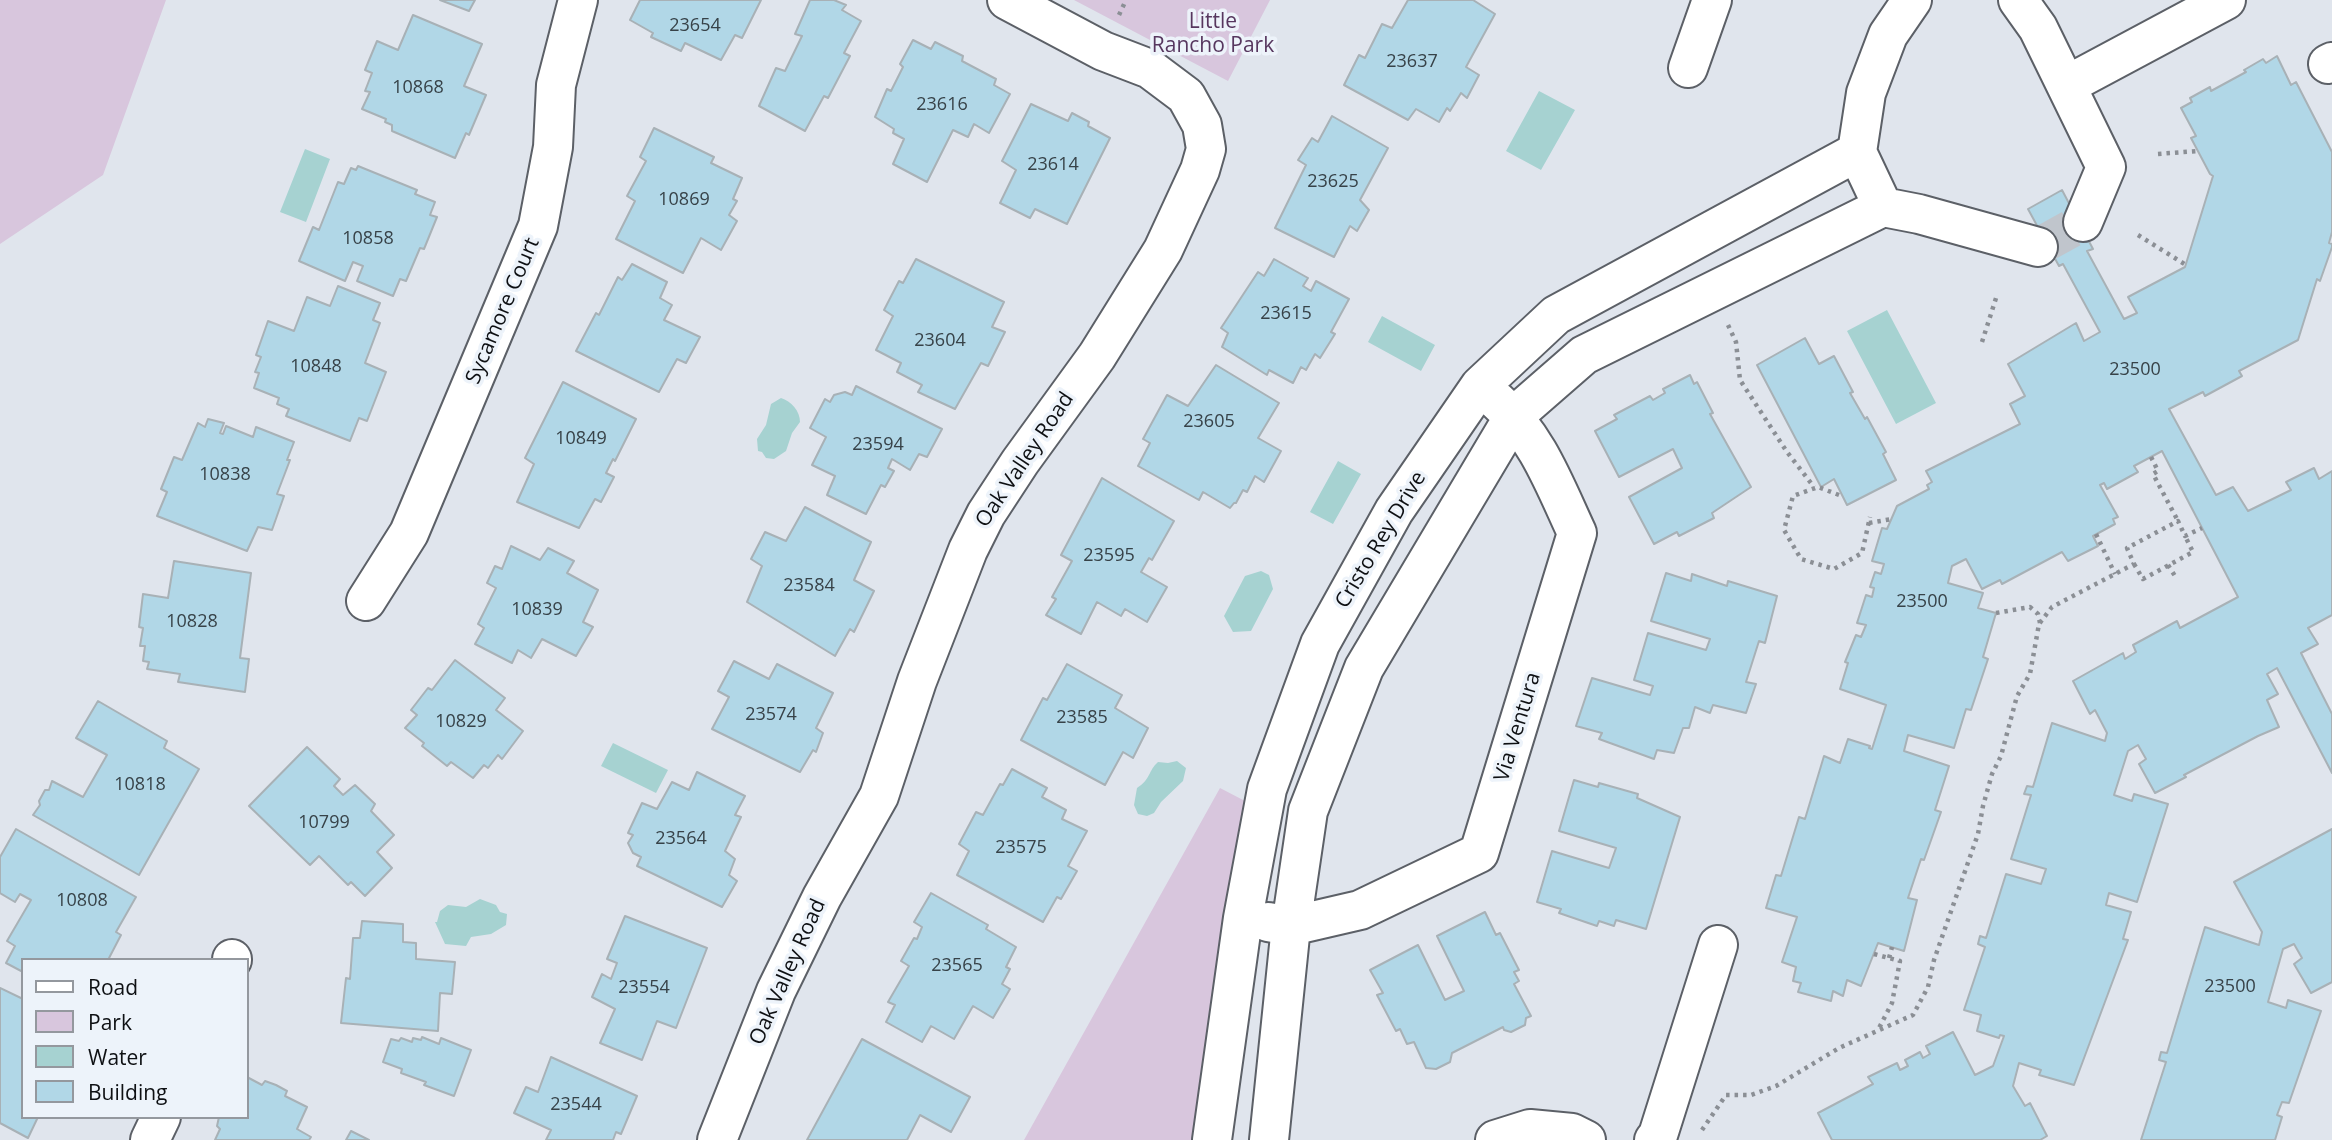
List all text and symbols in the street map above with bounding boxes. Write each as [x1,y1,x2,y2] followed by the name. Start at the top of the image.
[1152,9,1274,59] park label: Little Rancho Park
[669,15,721,37] house number: 23654
[1386,51,1438,73] house number: 23637
[392,77,444,99] house number: 10868
[916,94,968,116] house number: 23616
[1027,154,1079,176] house number: 23614
[1307,171,1359,193] house number: 23625
[658,189,710,211] house number: 10869
[342,228,394,250] house number: 10858
[461,234,545,388] street label: Sycamore Court
[1260,303,1312,325] house number: 23615
[914,330,966,352] house number: 23604
[290,356,342,378] house number: 10848
[2109,359,2161,381] house number: 23500
[971,388,1079,532] street label: Oak Valley Road
[1183,411,1235,433] house number: 23605
[555,428,607,450] house number: 10849
[852,434,904,456] house number: 23594
[199,464,251,486] house number: 10838
[1330,467,1432,613] street label: Cristo Rey Drive
[1083,545,1135,567] house number: 23595
[783,575,835,597] house number: 23584
[1896,591,1948,613] house number: 23500
[511,599,563,621] house number: 10839
[166,611,218,633] house number: 10828
[1489,669,1547,785] street label: Via Ventura
[745,704,797,726] house number: 23574
[1056,707,1108,729] house number: 23585
[435,711,487,733] house number: 10829
[114,774,166,796] house number: 10818
[298,812,350,834] house number: 10799
[655,828,707,850] house number: 23564
[995,837,1047,859] house number: 23575
[56,890,108,912] house number: 10808
[745,895,831,1049] street label: Oak Valley Road
[931,955,983,977] house number: 23565
[21,958,248,1119] legend
[88,973,138,1001] text: Road
[2204,976,2256,998] house number: 23500
[618,977,670,999] house number: 23554
[88,1008,132,1036] text: Park
[88,1043,147,1071] text: Water
[88,1078,167,1106] text: Building
[550,1094,602,1116] house number: 23544

